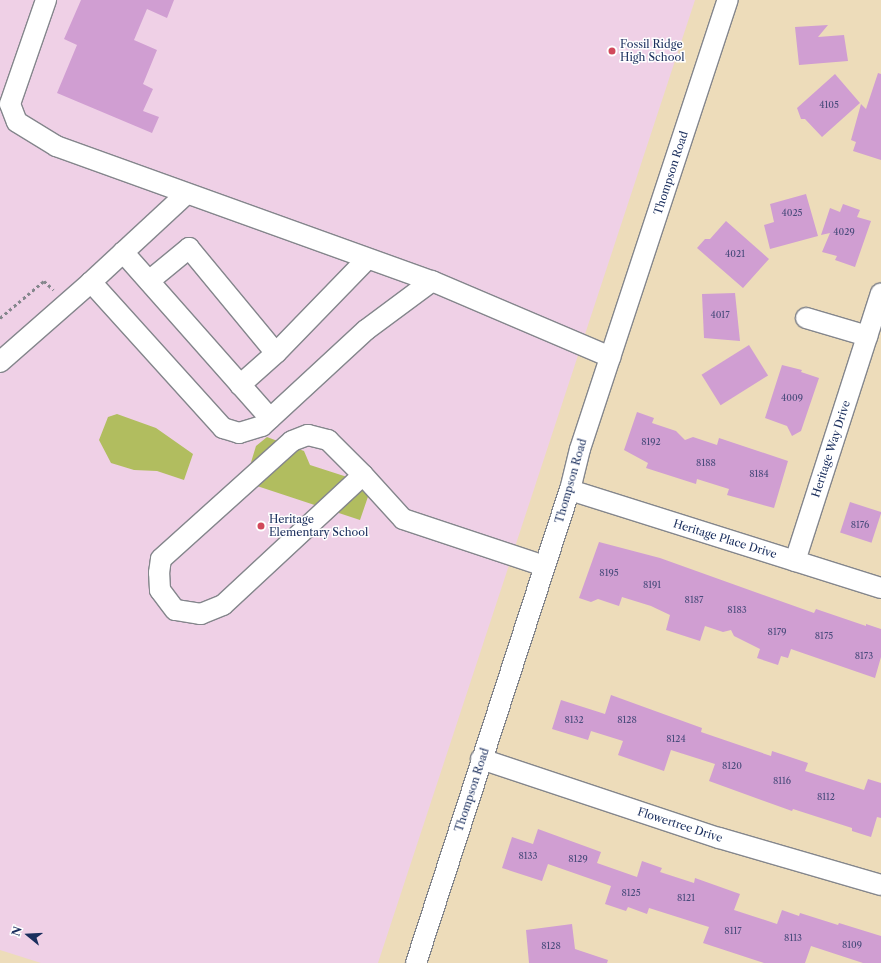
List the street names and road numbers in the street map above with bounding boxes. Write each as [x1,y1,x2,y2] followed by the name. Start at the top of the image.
[651,129,691,217] street label: Thompson Road
[809,398,853,500] street label: Heritage Way Drive
[553,437,589,525] street label: Thompson Road
[672,517,778,561] street label: Heritage Place Drive
[452,746,492,834] street label: Thompson Road
[636,805,724,845] street label: Flowertree Drive

